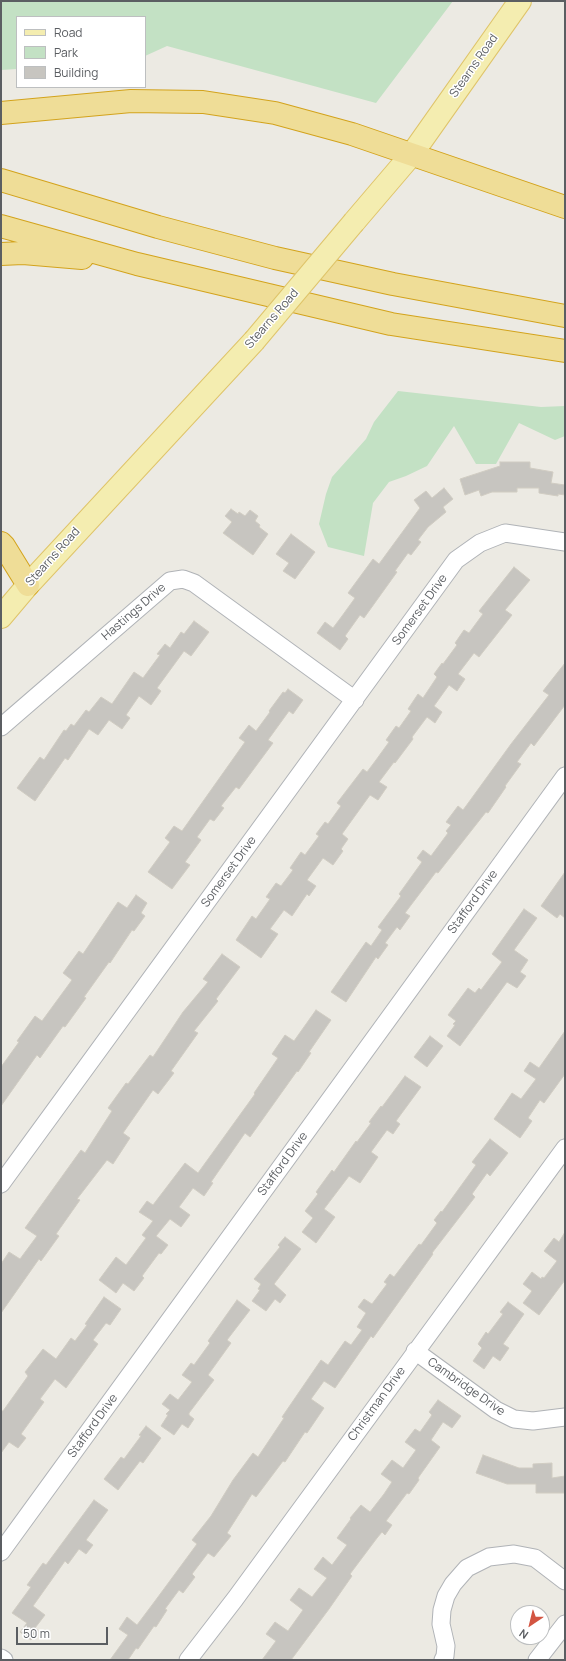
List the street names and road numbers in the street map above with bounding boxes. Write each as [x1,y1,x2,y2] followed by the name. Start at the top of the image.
[447,32,501,100] street label: Stearns Road
[242,286,302,352] street label: Stearns Road
[23,525,83,589] street label: Stearns Road
[389,572,451,648] street label: Somerset Drive
[99,580,169,644] street label: Hastings Drive
[198,834,260,910] street label: Somerset Drive
[445,867,501,937] street label: Stafford Drive
[255,1129,311,1199] street label: Stafford Drive
[424,1355,508,1419] street label: Cambridge Drive
[345,1364,409,1444] street label: Christman Drive
[65,1391,121,1461] street label: Stafford Drive

